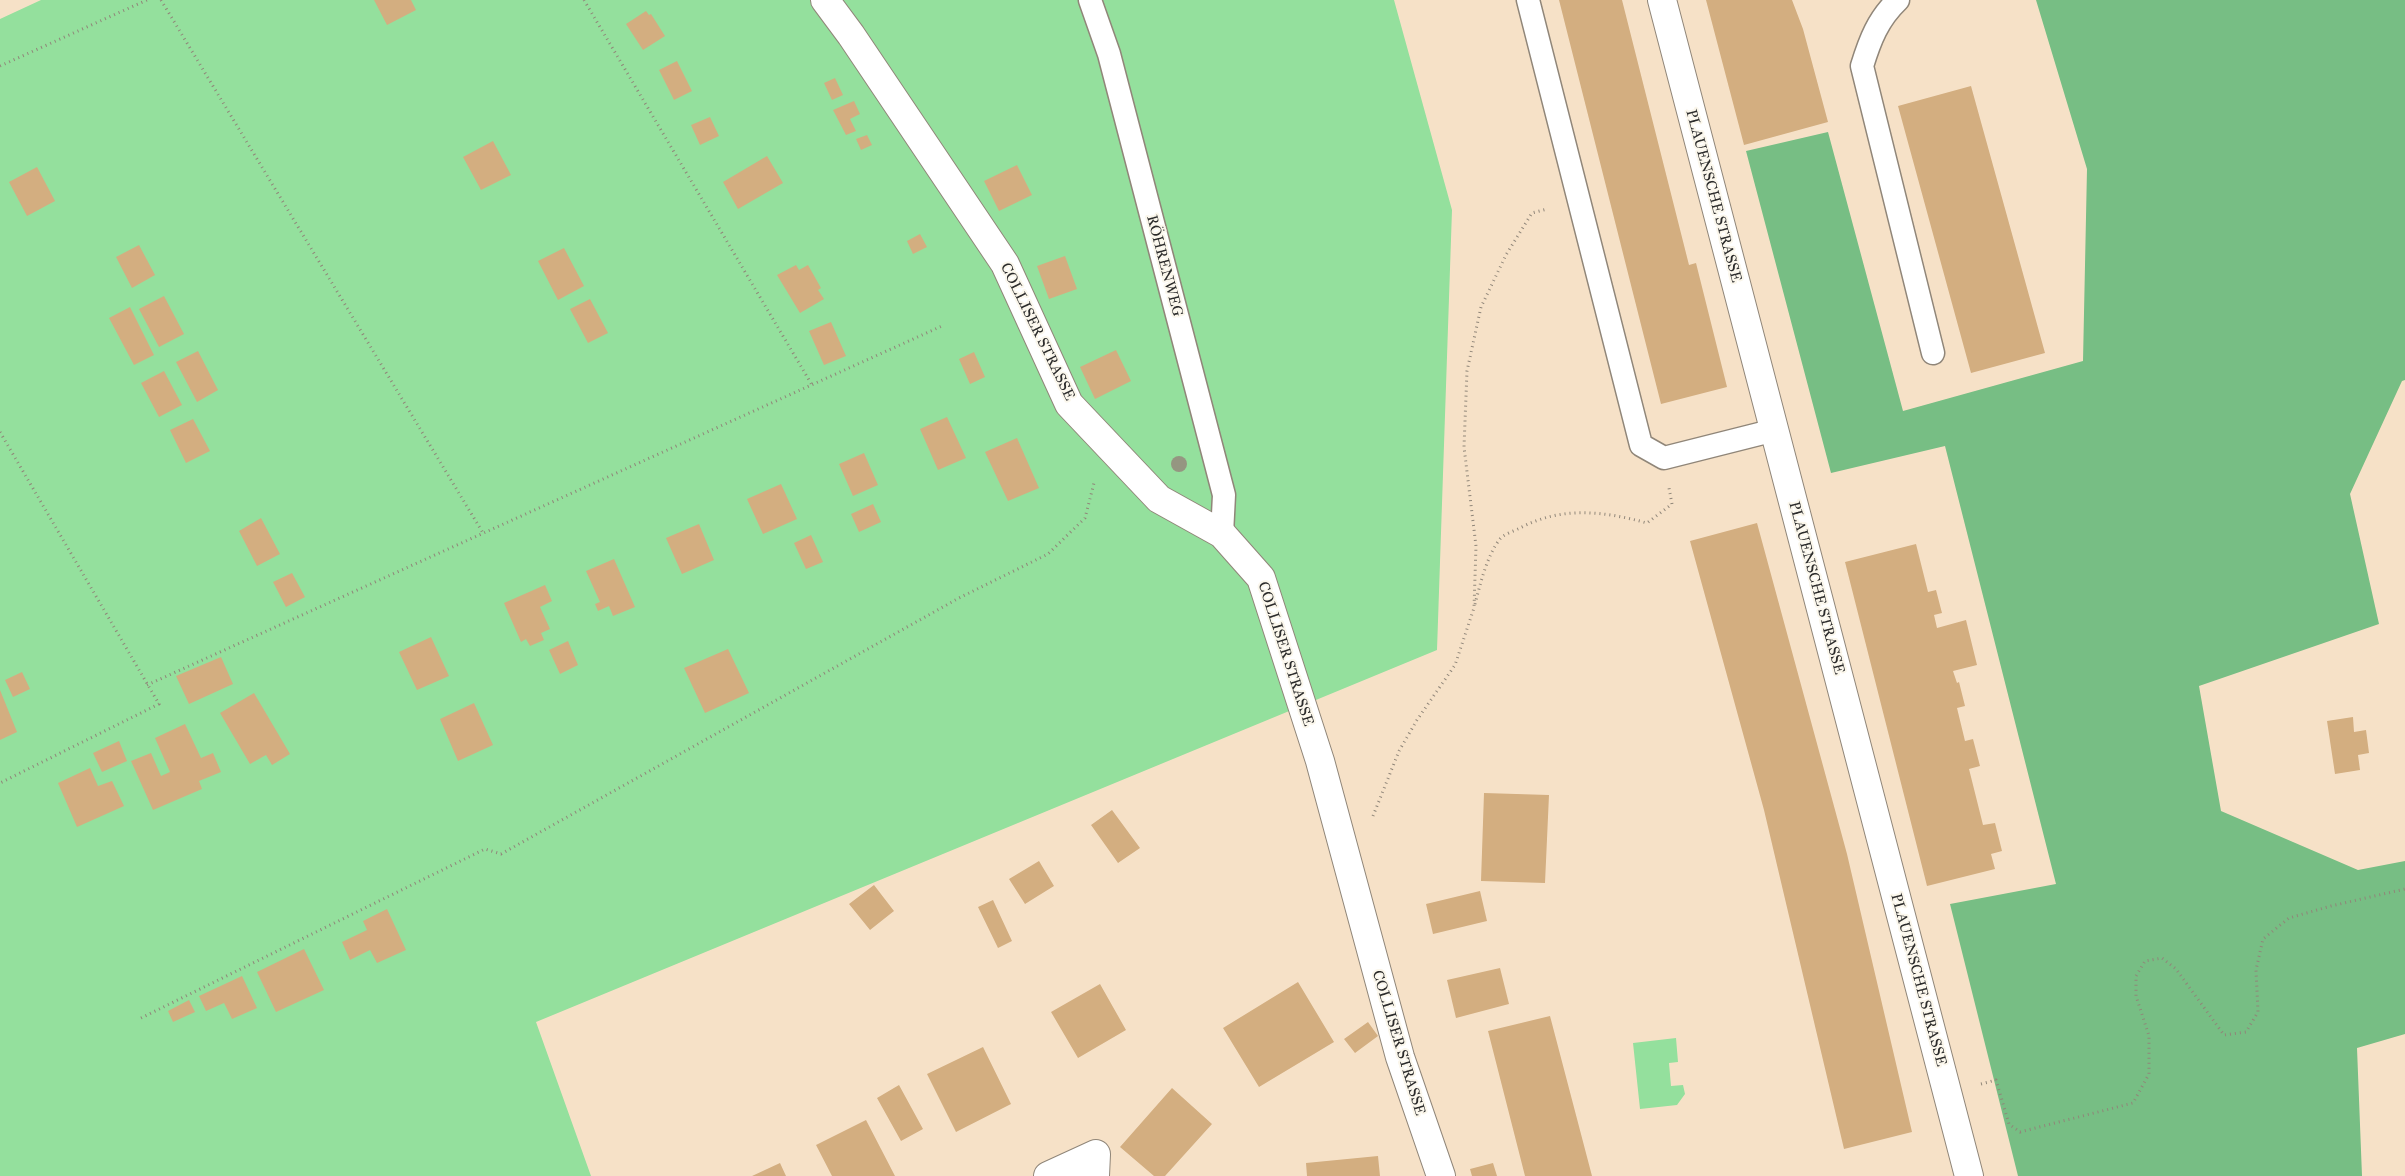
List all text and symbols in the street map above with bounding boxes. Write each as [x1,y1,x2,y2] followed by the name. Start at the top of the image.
[1681,108,1745,284] street label: PLAUENSCHE STRASSE
[1142,213,1186,319] street label: RÖHRENWEG
[996,260,1078,404] street label: COLLISER STRASSE
[1784,500,1848,676] street label: PLAUENSCHE STRASSE
[1253,580,1317,728] street label: COLLISER STRASSE
[1886,892,1950,1068] street label: PLAUENSCHE STRASSE
[1367,968,1429,1118] street label: COLLISER STRASSE

